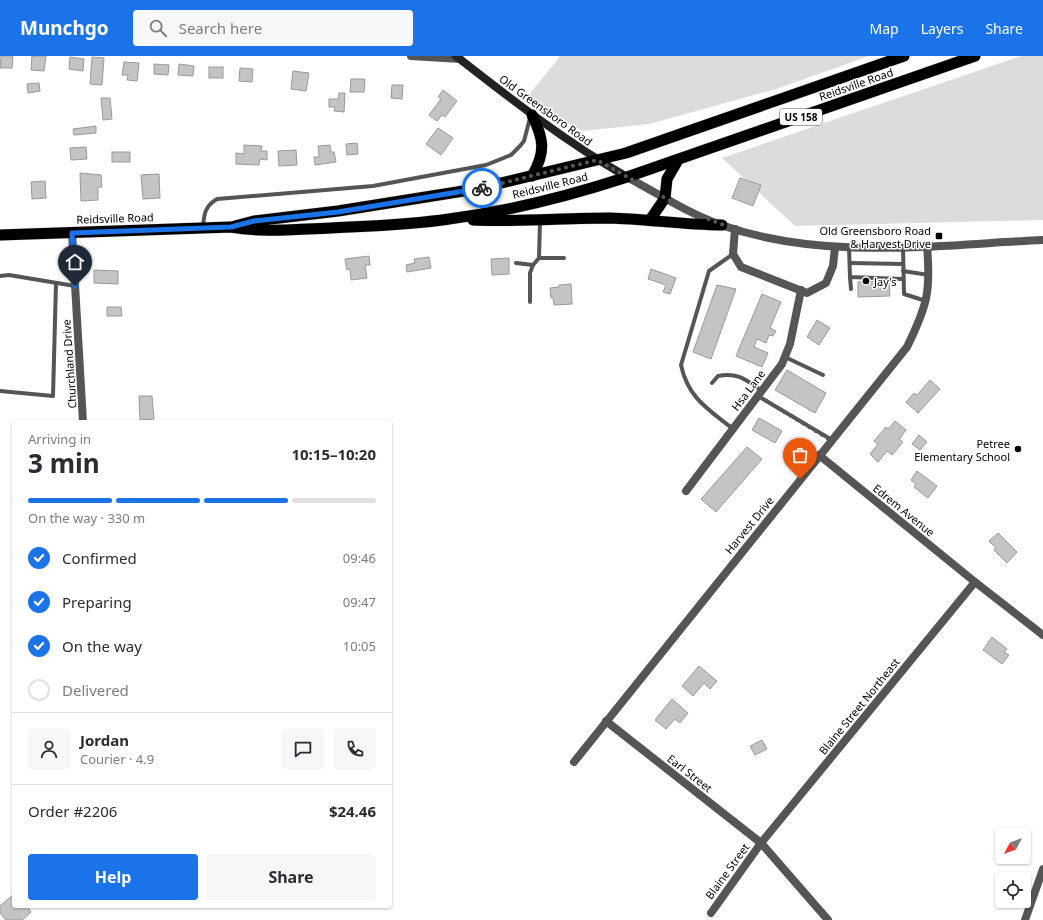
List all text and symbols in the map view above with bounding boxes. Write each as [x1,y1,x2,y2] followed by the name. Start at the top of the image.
[133,10,413,46] search box
[20,15,109,41] text: Munchgo
[147,17,169,39] icon: search
[179,18,262,38] text: Search here
[870,19,899,38] text: Map
[921,19,963,38] text: Layers
[985,19,1023,38] text: Share
[817,64,895,104] street label: Reidsville Road
[496,71,596,149] street label: Old Greensboro Road
[780,109,822,125] road number: US 158
[462,168,502,208] courier
[511,168,589,202] street label: Reidsville Road
[471,177,493,199] icon: bike
[76,209,154,227] street label: Reidsville Road
[819,223,931,251] place label: Old Greensboro Road & Harvest Drive
[934,231,944,241] marker: Old Greensboro Road & Harvest Drive
[58,245,92,286] pin
[64,251,86,273] icon: home
[873,274,897,289] place label: Jay's
[861,276,871,286] marker: Jay's
[58,319,80,409] street label: Churchland Drive
[728,367,768,413] street label: Hsa Lane
[28,430,91,448] text: Arriving in
[914,436,1010,464] place label: Petree Elementary School
[783,438,817,479] pin
[291,444,376,464] text: 10:15–10:20
[789,444,811,466] icon: bag
[1013,444,1023,454] marker: Petree Elementary School
[28,445,100,481] text: 3 min
[870,481,938,539] street label: Edrem Avenue
[721,493,777,557] street label: Harvest Drive
[28,509,145,527] text: On the way · 330 m
[28,547,50,569] icon: check
[62,548,137,568] text: Confirmed
[343,549,376,567] text: 09:46
[28,591,50,613] icon: check
[62,592,132,612] text: Preparing
[343,593,376,611] text: 09:47
[28,635,50,657] icon: check
[62,636,142,656] text: On the way
[343,637,376,655] text: 10:05
[815,654,903,757] street label: Blaine Street Northeast
[62,680,129,700] text: Delivered
[28,728,70,770] button: person
[282,728,324,770] button: chat
[334,728,376,770] button: phone
[80,730,129,750] text: Jordan
[80,750,154,768] text: Courier · 4.9
[664,751,716,795] street label: Earl Street
[28,801,117,821] text: Order #2206
[329,801,376,821] text: $24.46
[995,828,1031,864] north arrow
[995,828,1031,908] map controls
[702,840,752,902] street label: Blaine Street
[28,854,198,900] button: Help
[206,854,376,900] button: Share
[995,872,1031,908] button: locate

